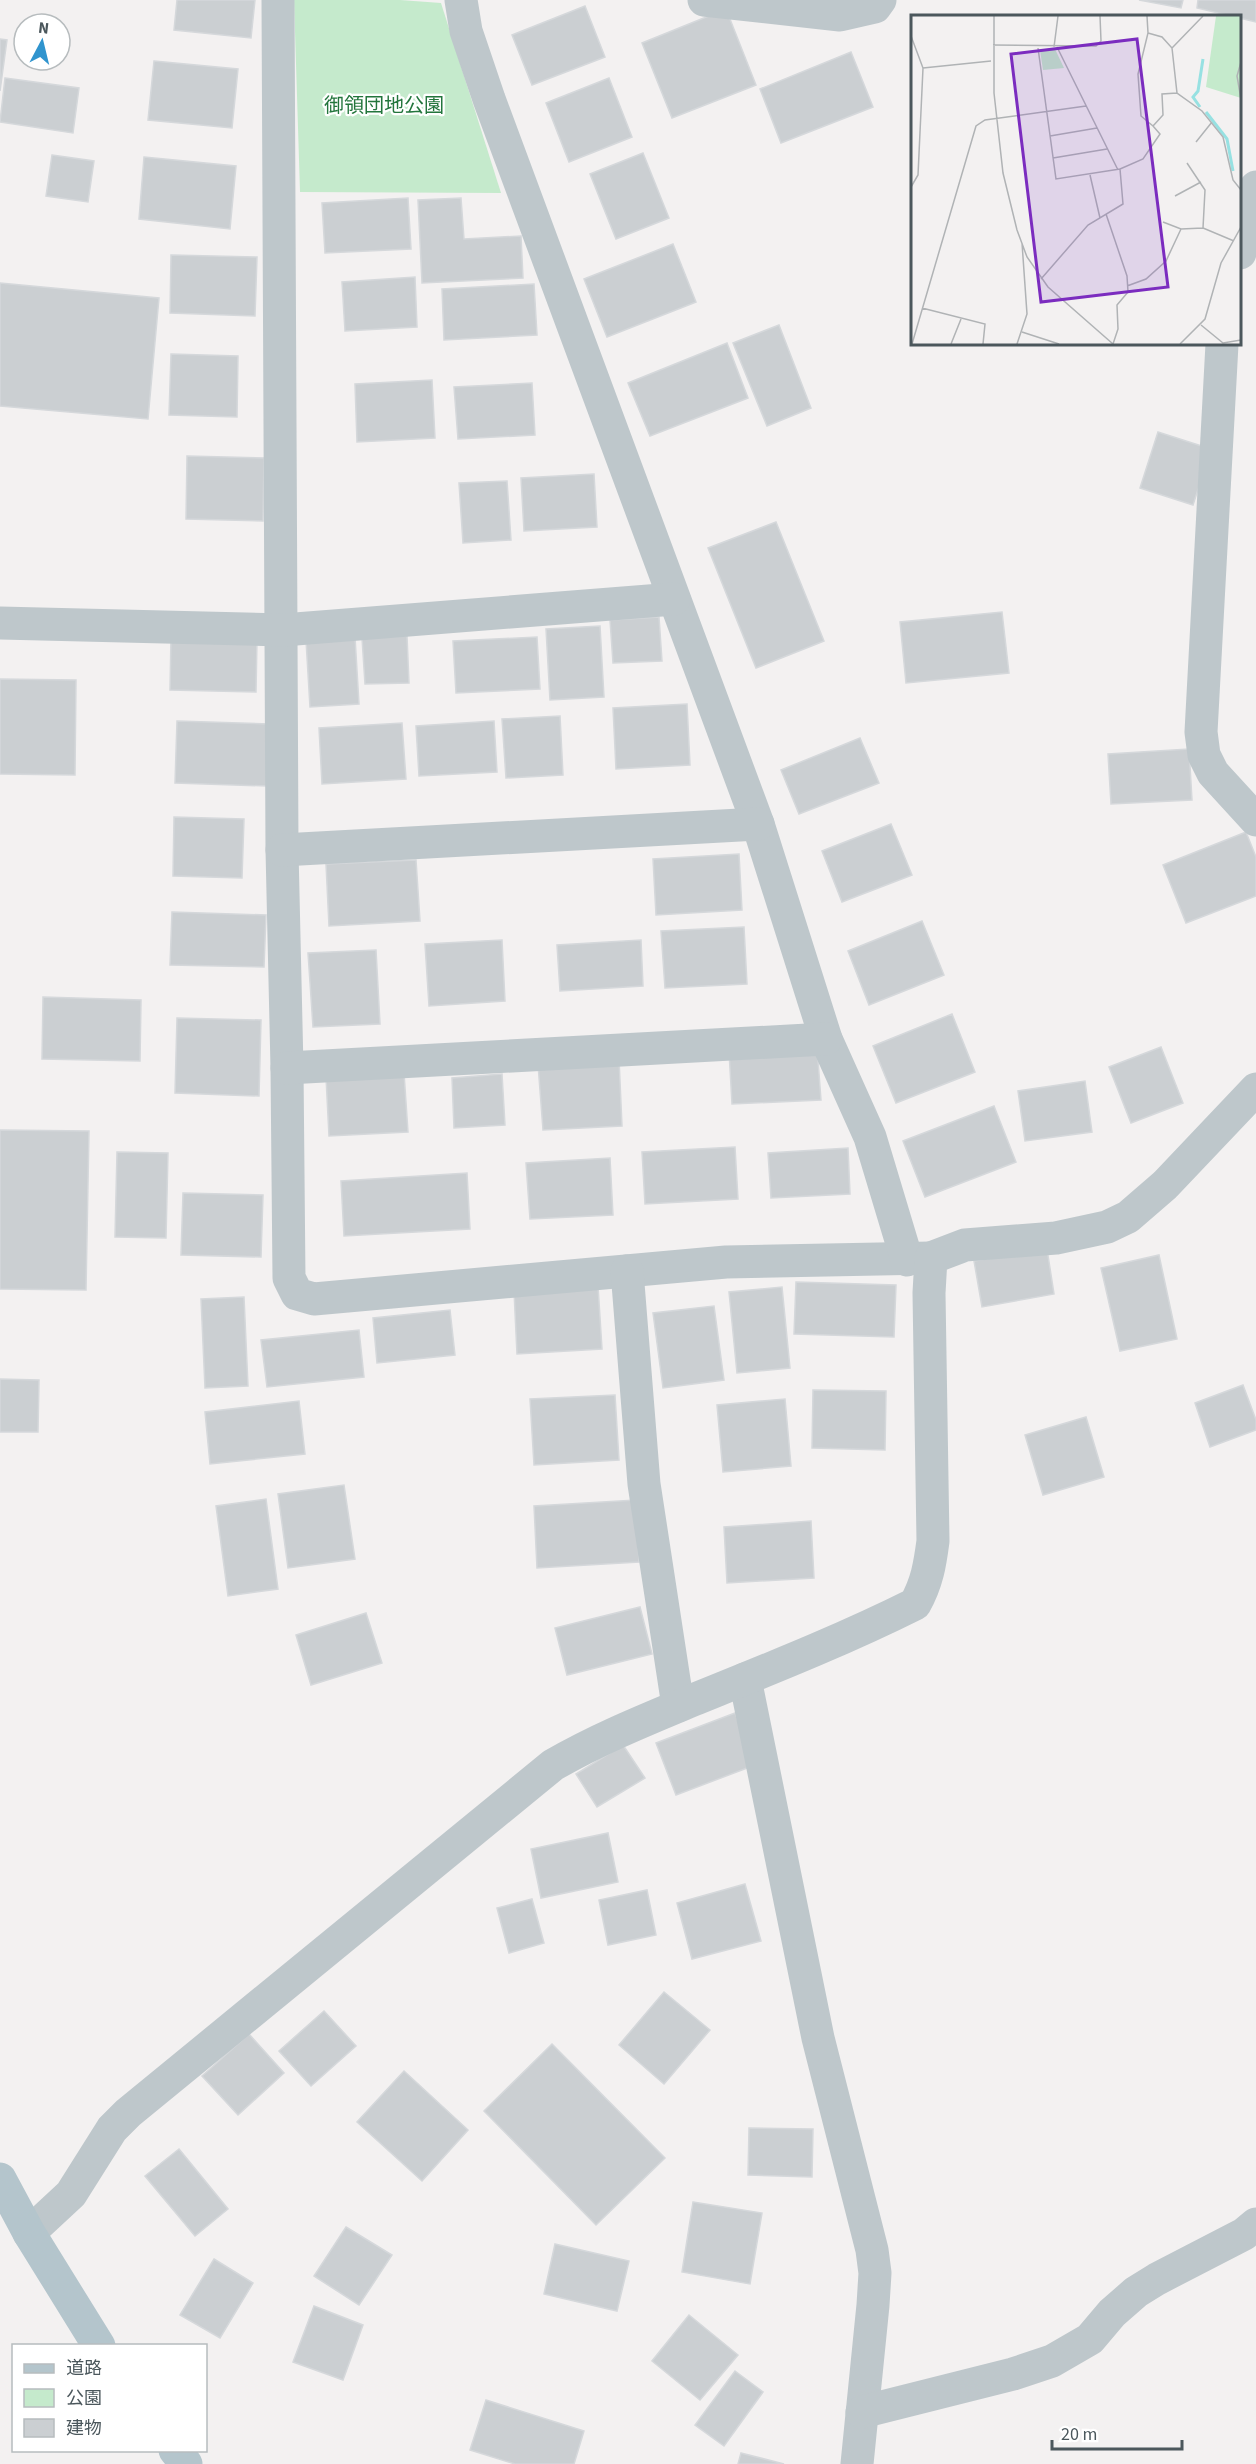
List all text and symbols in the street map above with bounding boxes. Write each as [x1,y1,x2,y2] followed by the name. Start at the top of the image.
[12,12,72,72] north arrow
[911,15,1241,345] inset map
[37,17,50,40] text: N
[324,92,444,120] park label: 御領団地公園
[12,2344,207,2452] legend
[66,2356,102,2381] text: 道路
[66,2386,102,2411] text: 公園
[1052,2413,1182,2451] scale bar
[66,2416,102,2441] text: 建物
[1061,2422,1097,2447] text: 20 m

